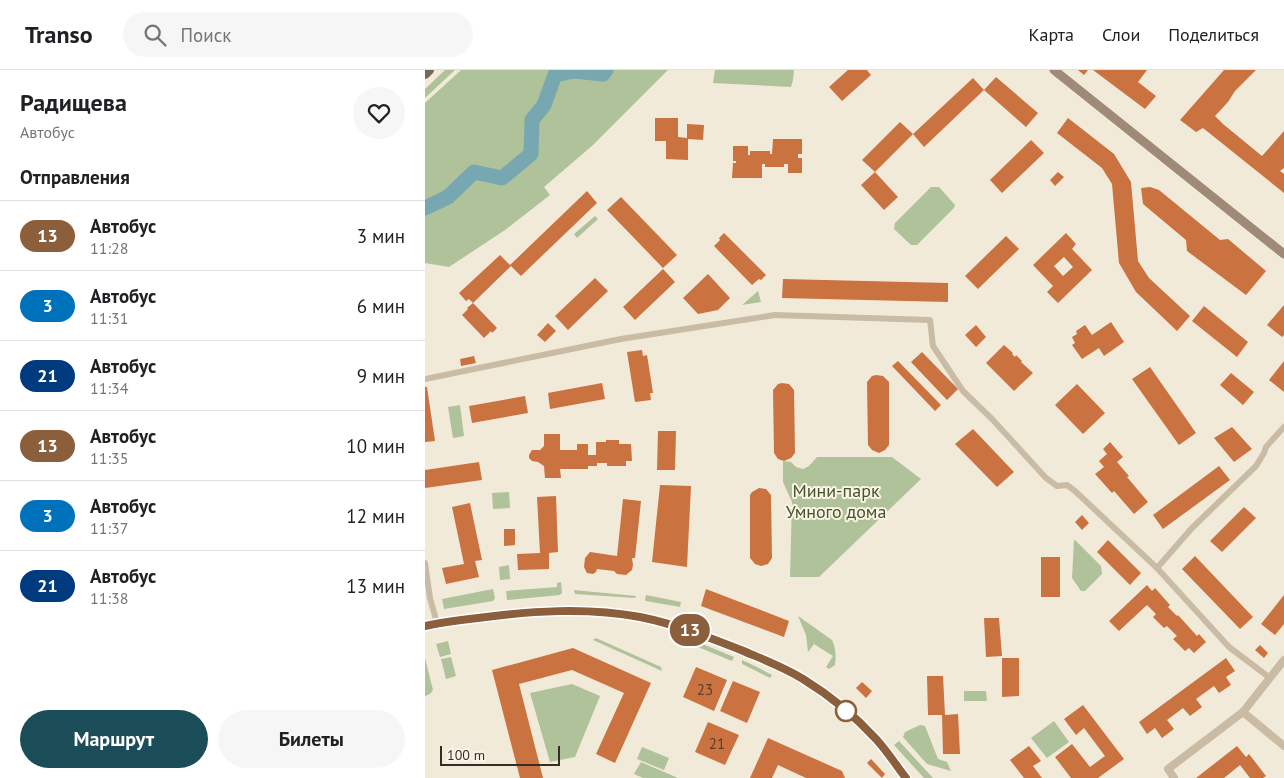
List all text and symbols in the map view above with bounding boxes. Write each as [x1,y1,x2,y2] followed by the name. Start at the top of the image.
[123,12,473,57] search box
[25,19,93,50] text: Transo
[141,21,169,49] icon: search
[181,23,231,47] text: Поиск
[1029,23,1074,46] text: Карта
[1102,23,1140,46] text: Слои
[1168,23,1259,46] text: Поделиться
[20,87,127,118] text: Радищева
[353,87,405,139] button: heart
[20,122,75,142] text: Автобус
[20,165,130,189] text: Отправления
[90,214,156,238] text: Автобус
[37,224,58,247] text: 13
[357,224,405,248] text: 3 мин
[90,238,128,258] text: 11:28
[90,284,156,308] text: Автобус
[42,294,53,317] text: 3
[357,294,405,318] text: 6 мин
[90,308,128,328] text: 11:31
[90,354,156,378] text: Автобус
[37,364,58,387] text: 21
[357,364,405,388] text: 9 мин
[90,378,128,398] text: 11:34
[90,424,156,448] text: Автобус
[37,434,58,457] text: 13
[346,434,405,458] text: 10 мин
[90,448,128,468] text: 11:35
[786,479,886,523] park label: Мини-парк Умного дома
[90,494,156,518] text: Автобус
[42,504,53,527] text: 3
[346,504,405,528] text: 12 мин
[90,518,128,538] text: 11:37
[90,564,156,588] text: Автобус
[37,574,58,597] text: 21
[346,574,405,598] text: 13 мин
[90,588,128,608] text: 11:38
[667,614,713,646] line badge: 13
[680,618,700,641] text: 13
[697,680,713,699] house number: 23
[835,700,857,722] unlabelled marker
[20,710,208,768] button: Маршрут
[218,710,405,768] button: Билеты
[709,734,725,753] house number: 21
[440,743,560,766] scale bar
[447,746,485,764] text: 100 m

